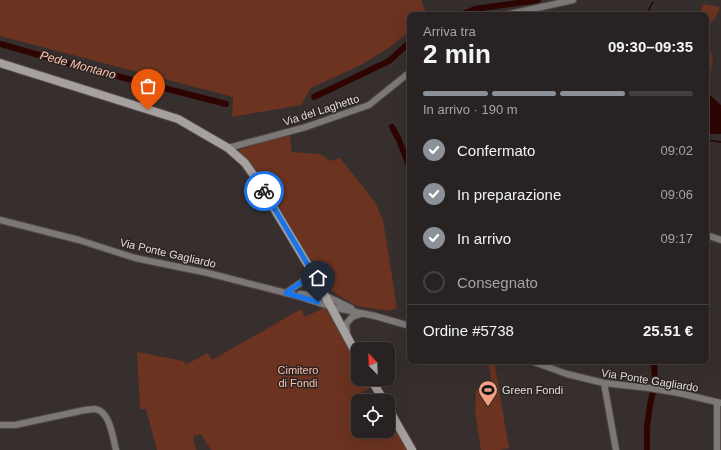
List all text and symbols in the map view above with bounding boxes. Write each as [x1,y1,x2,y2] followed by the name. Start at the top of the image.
[423,24,476,39] text: Arriva tra
[608,38,693,55] text: 09:30–09:35
[423,39,491,69] text: 2 min
[38,48,118,82] water label: Pede Montano
[131,69,165,110] pin
[137,75,159,97] icon: bag
[281,92,361,128] street label: Via del Laghetto
[423,102,518,117] text: In arrivo · 190 m
[423,139,445,161] icon: check
[457,142,535,159] text: Confermato
[660,143,693,158] text: 09:02
[244,171,284,211] courier
[253,180,275,202] icon: bike
[423,183,445,205] icon: check
[457,186,561,203] text: In preparazione
[660,187,693,202] text: 09:06
[423,227,445,249] icon: check
[457,230,511,247] text: In arrivo
[660,231,693,246] text: 09:17
[119,236,217,270] street label: Via Ponte Gagliardo
[301,261,335,302] pin
[307,267,329,289] icon: home
[457,274,538,291] text: Consegnato
[423,322,514,339] text: Ordine #5738
[643,322,693,339] text: 25.51 €
[351,342,395,386] north arrow
[351,342,395,438] map controls
[278,364,318,389] park label: Cimitero di Fondi
[601,366,699,394] street label: Via Ponte Gagliardo
[477,379,499,407] sports icon: Green Fondi
[502,384,563,396] place label: Green Fondi
[351,394,395,438] button: locate

